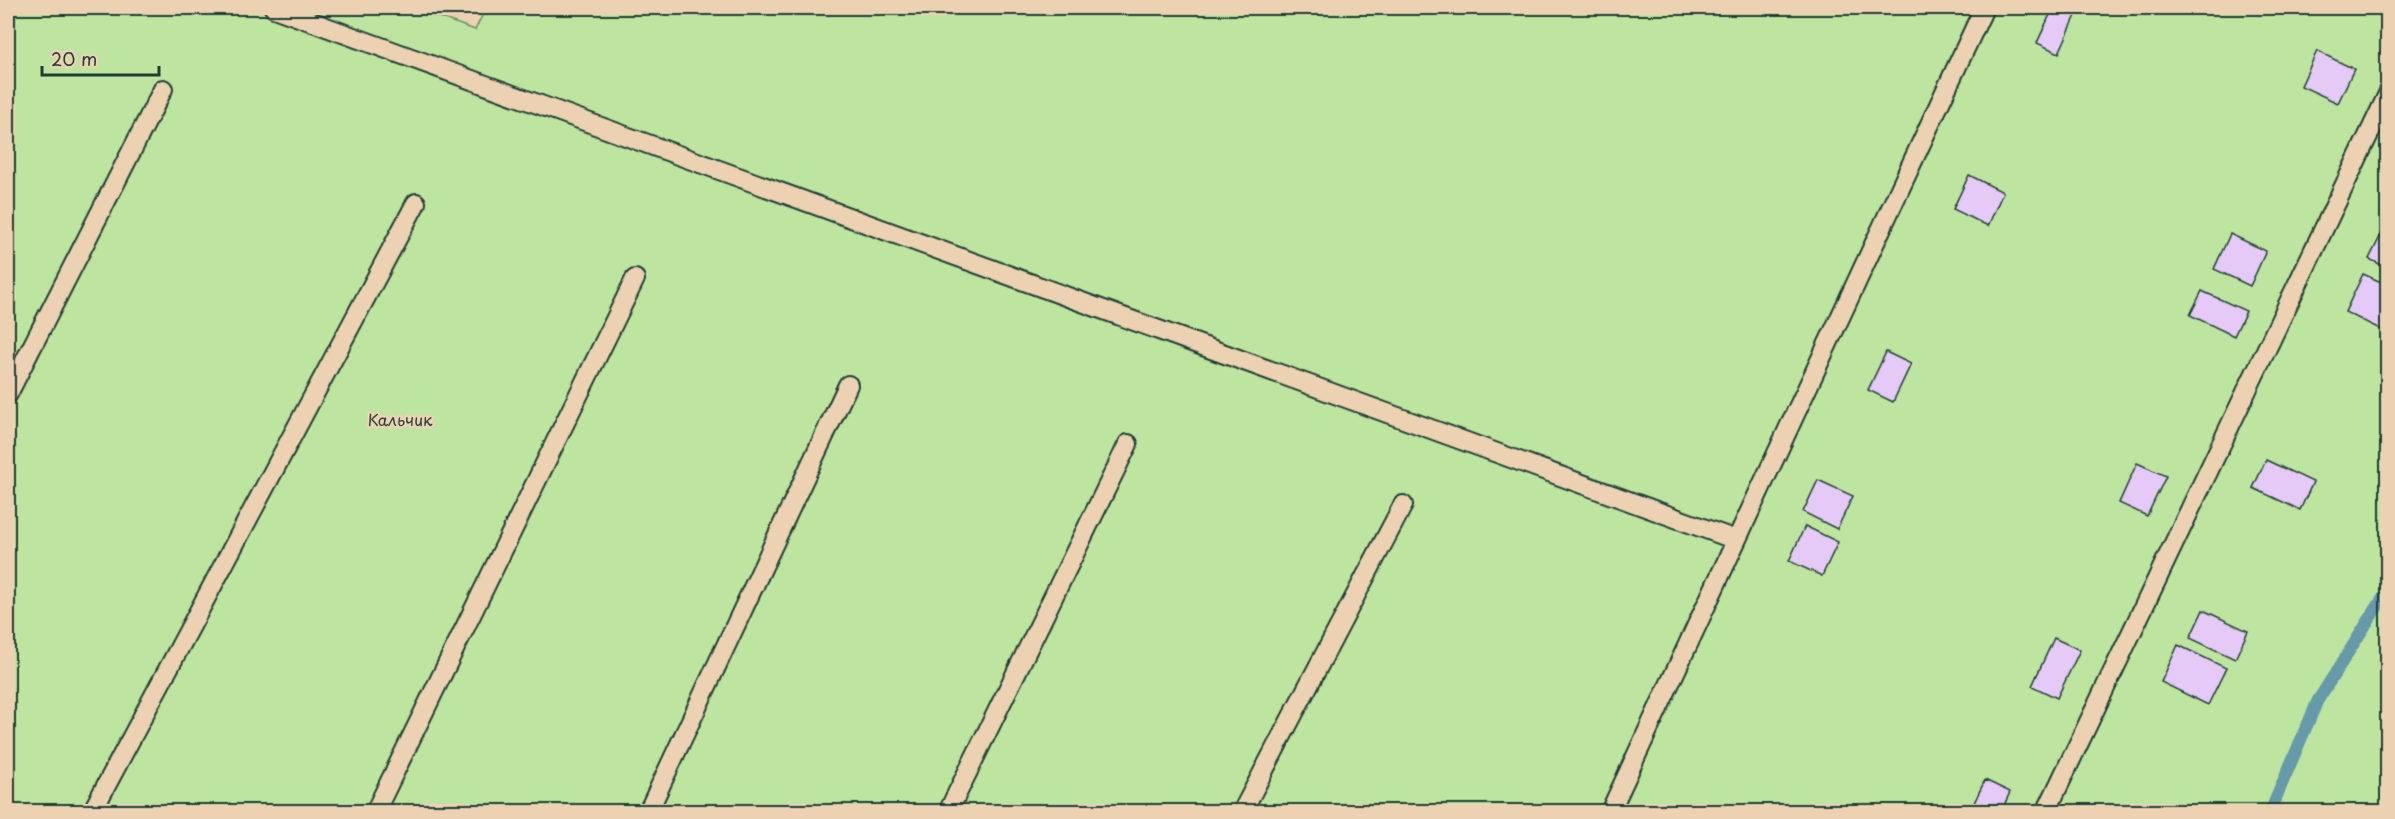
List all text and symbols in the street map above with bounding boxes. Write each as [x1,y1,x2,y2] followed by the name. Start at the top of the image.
[42,39,159,77] scale bar
[51,45,97,72] text: 20 m
[367,407,433,431] park label: Кальчик

